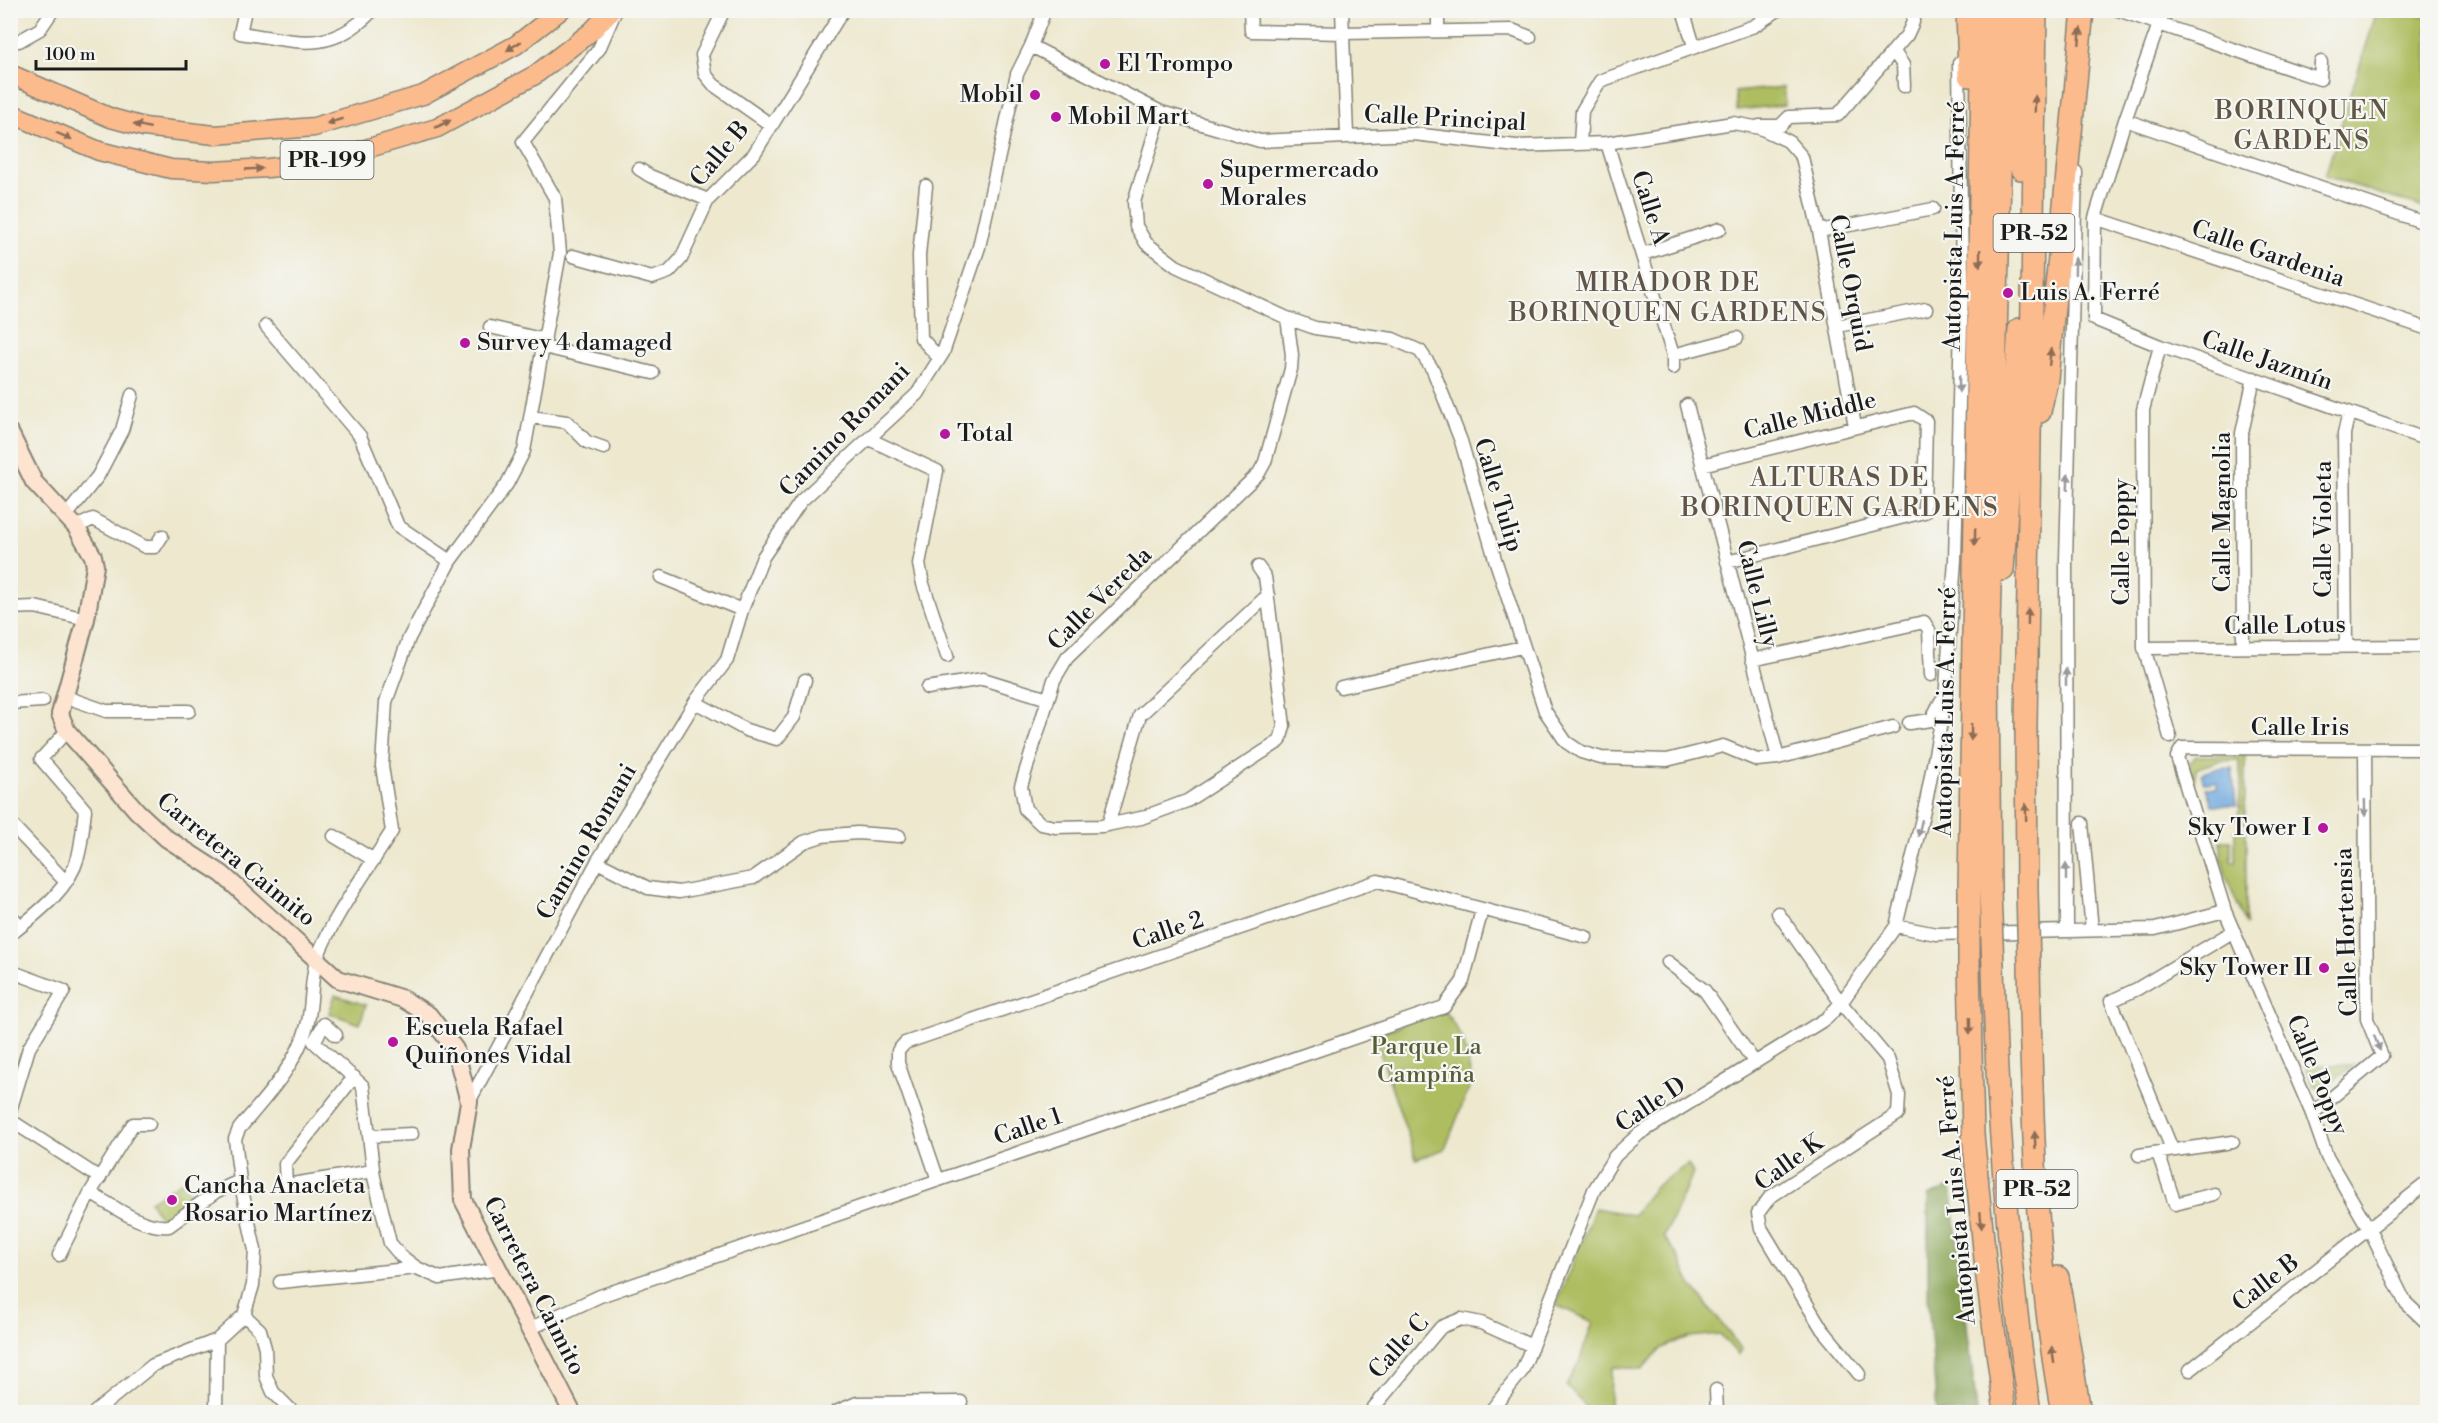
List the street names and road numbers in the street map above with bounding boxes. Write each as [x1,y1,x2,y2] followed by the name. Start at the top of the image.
[1363,100,1527,138] street label: Calle Principal
[1938,101,1972,352] street label: Autopista Luis A. Ferré
[684,115,756,193] street label: Calle B
[280,141,374,179] road number: PR-199
[1624,167,1676,249] street label: Calle A
[1822,212,1878,354] street label: Calle Orquid
[1994,214,2074,252] road number: PR-52
[2187,214,2349,295] street label: Calle Gardenia
[2197,325,2337,397] street label: Calle Jazmín
[773,356,917,504] street label: Camino Romani
[1741,385,1879,447] street label: Calle Middle
[2208,431,2238,592] street label: Calle Magnolia
[1466,434,1530,556] street label: Calle Tulip
[2309,459,2339,598] street label: Calle Violeta
[2107,478,2137,606] street label: Calle Poppy
[1729,537,1785,651] street label: Calle Lilly
[1042,540,1159,657] street label: Calle Vereda
[1929,587,1963,838] street label: Autopista Luis A. Ferré
[2224,610,2346,642] street label: Calle Lotus
[2251,713,2349,743] street label: Calle Iris
[530,758,644,926] street label: Camino Romani
[150,787,322,933] street label: Carretera Caimito
[2329,846,2365,1017] street label: Calle Hortensia
[1128,905,1208,957] street label: Calle 2
[2279,1010,2355,1140] street label: Calle Poppy
[1610,1071,1692,1139] street label: Calle D
[1931,1074,1983,1327] street label: Autopista Luis A. Ferré
[990,1101,1067,1153] street label: Calle 1
[1749,1127,1830,1198] street label: Calle K
[1996,1170,2078,1208] road number: PR-52
[476,1192,592,1380] street label: Carretera Caimito
[2227,1248,2305,1318] street label: Calle B
[1362,1309,1436,1385] street label: Calle C

